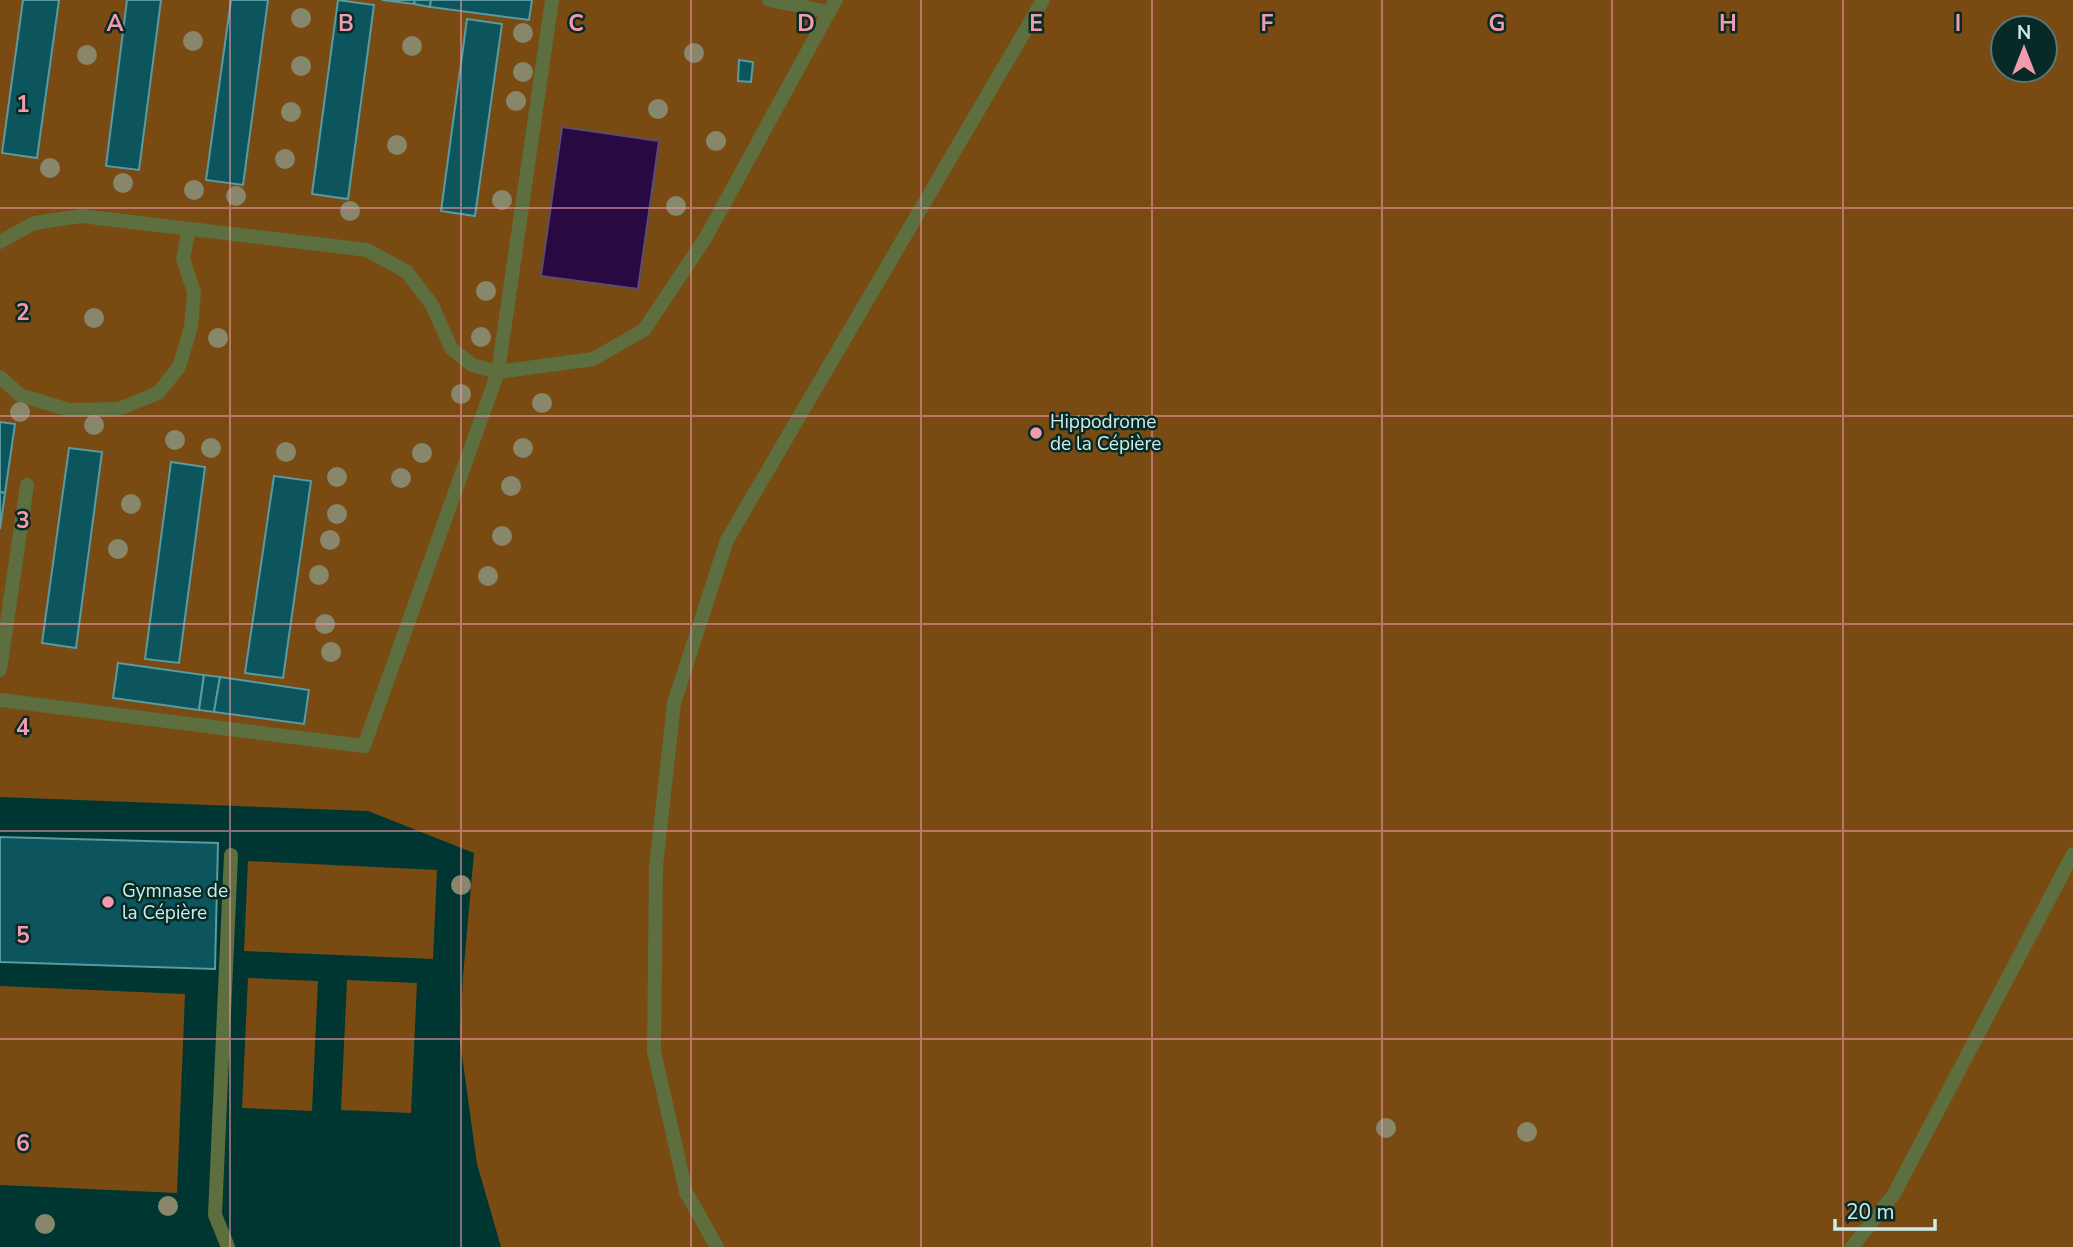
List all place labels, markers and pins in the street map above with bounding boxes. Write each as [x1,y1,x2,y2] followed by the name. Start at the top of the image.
[1050,409,1161,457] place label: Hippodrome de la Cépière
[1028,425,1044,441] marker: Hippodrome de la Cépière
[122,878,228,926] place label: Gymnase de la Cépière
[100,894,116,910] marker: Gymnase de la Cépière

